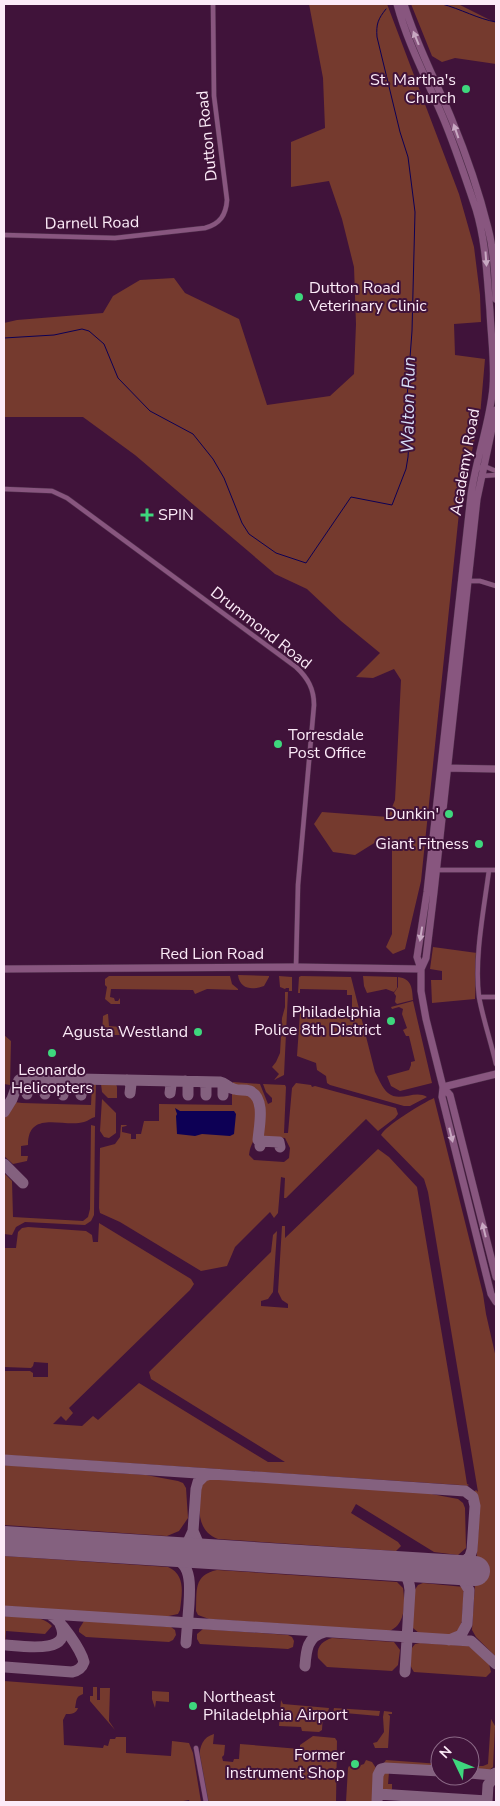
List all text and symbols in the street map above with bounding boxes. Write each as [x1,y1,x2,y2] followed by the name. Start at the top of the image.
[412,31,420,46] one-way arrow
[370,69,456,109] place label: St. Martha's Church
[460,83,472,95] marker: St. Martha's Church
[191,90,223,182] street label: Dutton Road
[452,123,460,138] one-way arrow
[45,211,139,235] street label: Darnell Road
[482,252,490,268] one-way arrow
[308,277,427,317] place label: Dutton Road Veterinary Clinic
[293,291,305,303] marker: Dutton Road Veterinary Clinic
[395,356,421,454] water label: Walton Run
[445,407,485,517] street label: Academy Road
[158,504,194,526] place label: SPIN
[140,508,154,522] marker: SPIN
[206,582,316,674] street label: Drummond Road
[288,724,366,764] place label: Torresdale Post Office
[272,738,284,750] marker: Torresdale Post Office
[385,803,439,825] place label: Dunkin'
[443,808,455,820] marker: Dunkin'
[375,833,469,855] place label: Giant Fitness
[473,838,485,850] marker: Giant Fitness
[416,927,424,943] one-way arrow
[160,943,264,965] street label: Red Lion Road
[254,1001,381,1041] place label: Philadelphia Police 8th District
[385,1015,397,1027] marker: Philadelphia Police 8th District
[62,1021,188,1043] place label: Agusta Westland
[192,1026,204,1038] marker: Agusta Westland
[46,1047,58,1059] marker: Leonardo Helicopters
[11,1059,93,1099] place label: Leonardo Helicopters
[447,1127,455,1142] one-way arrow
[480,1222,488,1237] one-way arrow
[203,1686,348,1726] place label: Northeast Philadelphia Airport
[187,1700,199,1712] marker: Northeast Philadelphia Airport
[430,1736,480,1786] north arrow
[435,1742,456,1763] text: N
[226,1744,345,1784] place label: Former Instrument Shop
[349,1758,361,1770] marker: Former Instrument Shop

